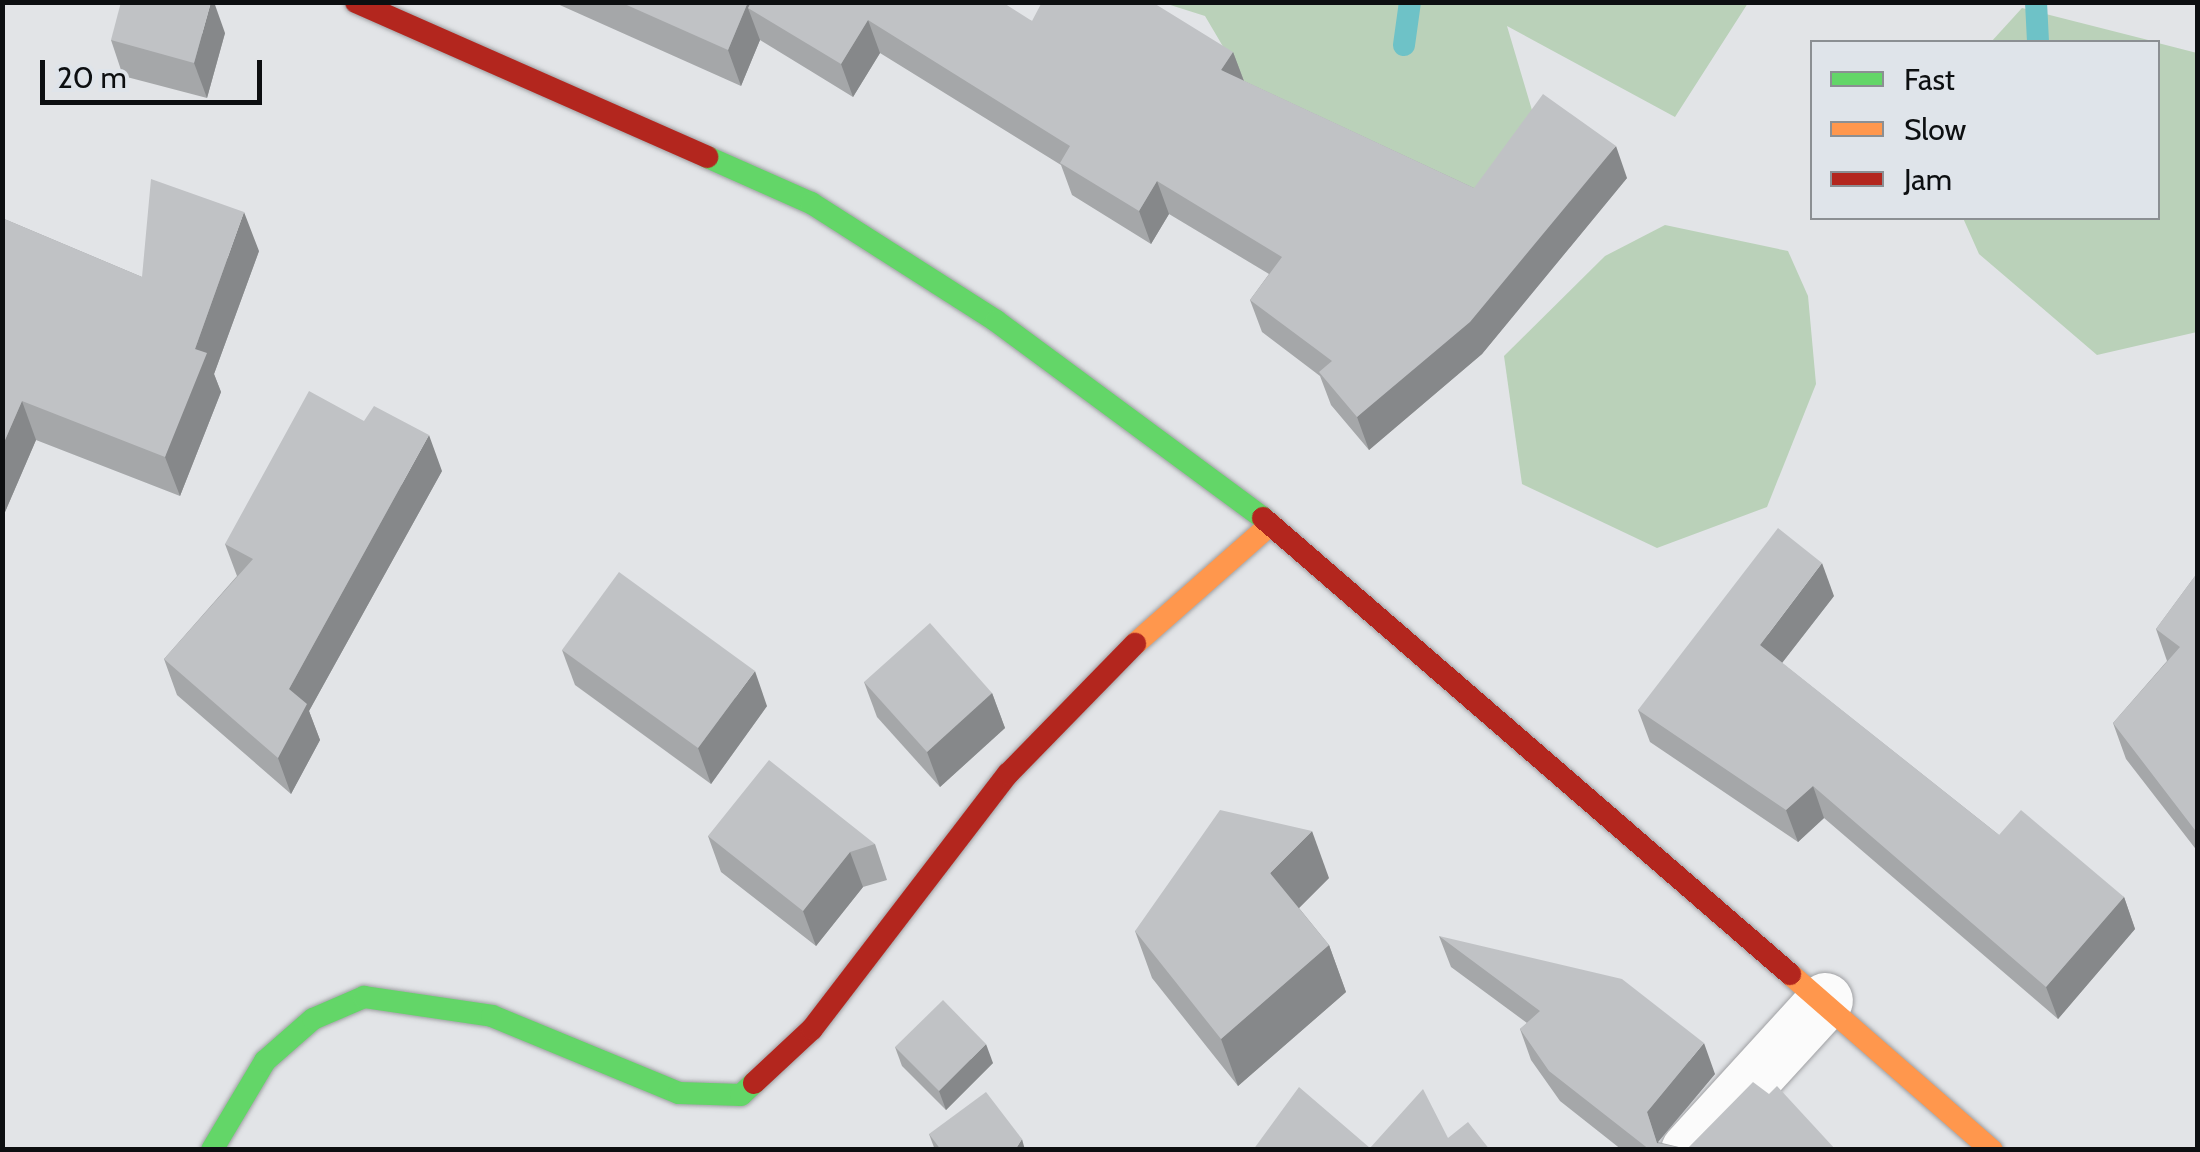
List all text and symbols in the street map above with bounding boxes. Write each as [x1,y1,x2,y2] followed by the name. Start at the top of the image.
[45,40,268,102] scale bar
[1810,40,2160,220] legend
[57,59,127,96] text: 20 m
[1904,61,1955,98] text: Fast
[1904,111,1966,148] text: Slow
[1904,161,1952,198] text: Jam

